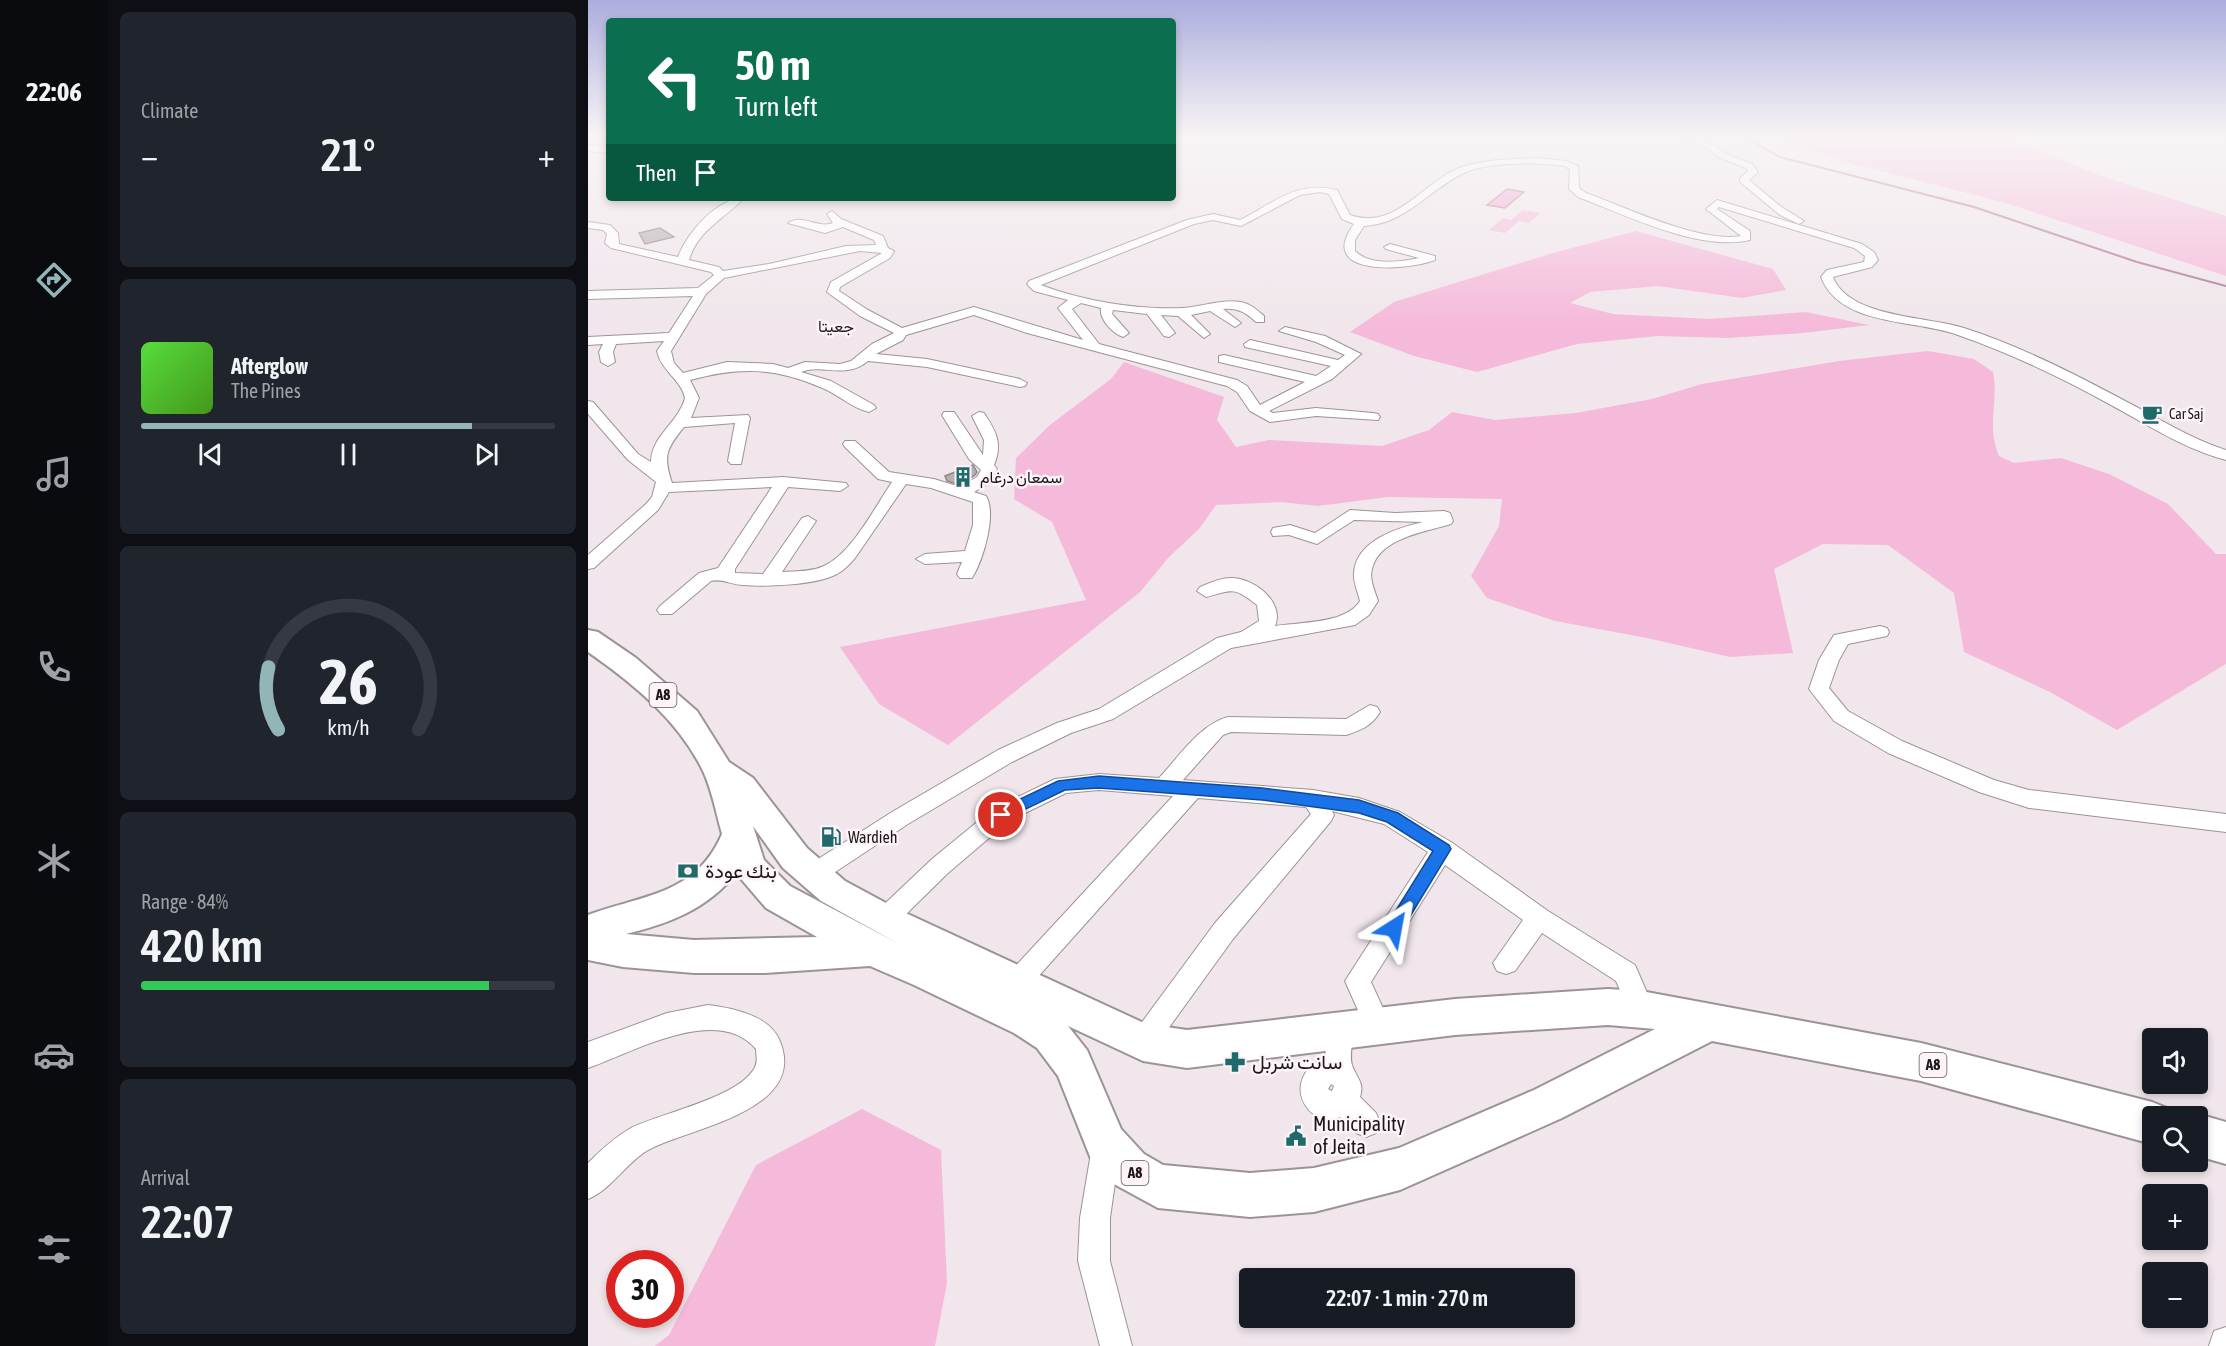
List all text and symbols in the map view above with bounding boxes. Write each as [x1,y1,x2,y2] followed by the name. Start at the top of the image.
[735,41,810,89] text: 50 m
[636,42,714,120] icon: left
[26,76,82,107] text: 22:06
[735,91,818,122] text: Turn left
[141,99,198,122] text: Climate
[321,129,375,181] text: 21°
[141,136,158,174] text: −
[538,136,555,174] text: +
[689,156,722,189] icon: arrive
[636,160,677,186] text: Then
[33,259,75,301] icon: directions
[818,317,854,336] district label: جعيتا
[231,353,308,379] text: Afterglow
[231,379,301,402] text: The Pines
[2140,402,2164,426] cafe icon: Car Saj
[2169,406,2203,422] place label: Car Saj
[194,438,227,471] icon: previous
[332,438,365,471] icon: pause
[470,438,503,471] icon: next
[33,453,75,495] icon: music
[951,465,975,489] building icon: سمعان درغام
[980,468,1062,488] place label: سمعان درغام
[33,646,75,688] icon: phone
[319,646,377,717] text: 26
[650,683,676,707] road number: A8
[327,715,369,740] text: km/h
[975,789,1026,840] pin
[984,798,1017,831] icon: arrive
[819,825,843,849] fuel station icon: Wardieh
[848,828,898,846] place label: Wardieh
[33,840,75,882] icon: climate
[676,859,700,883] bank icon: بنك عودة
[705,859,777,884] place label: بنك عودة
[141,890,228,913] text: Range · 84%
[1362,896,1426,960] position arrow
[141,920,263,972] text: 420 km
[2142,1028,2208,1328] map controls
[2142,1028,2208,1094] button: sound
[33,1034,75,1076] icon: car
[1223,1050,1247,1074] pharmacy icon: سانت شربل
[1252,1050,1342,1075] place label: سانت شربل
[1920,1053,1946,1077] road number: A8
[2142,1106,2208,1172] button: search
[1313,1112,1405,1158] place label: Municipality of Jeita
[1284,1124,1308,1148] public building icon: Municipality of Jeita
[1122,1161,1148,1185] road number: A8
[141,1166,190,1189] text: Arrival
[2142,1184,2208,1250] button: +
[141,1196,235,1248] text: 22:07
[33,1228,75,1270] icon: filters
[606,1250,684,1328] speed limit sign: 30
[2142,1262,2208,1328] button: −
[1326,1285,1488,1311] text: 22:07 · 1 min · 270 m

